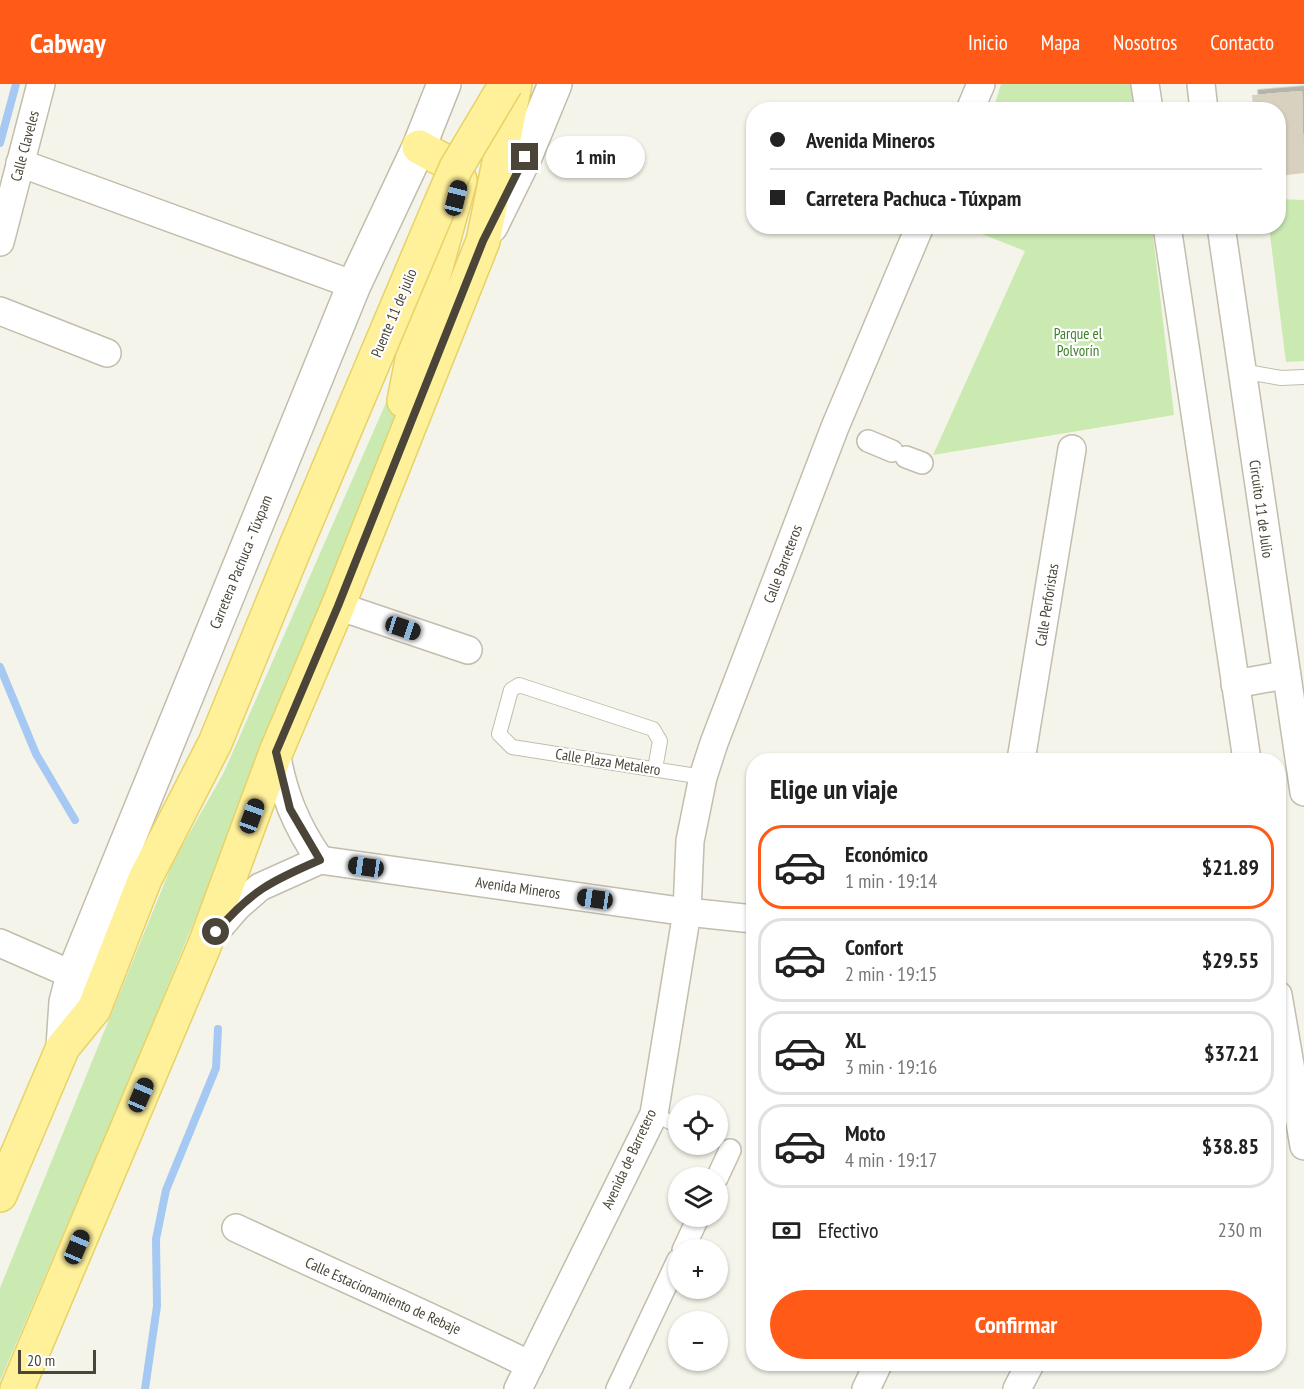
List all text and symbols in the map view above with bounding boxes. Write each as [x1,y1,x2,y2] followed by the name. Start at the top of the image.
[30,24,106,61] text: Cabway
[968,29,1008,56] text: Inicio
[1041,29,1080,56] text: Mapa
[1113,29,1177,56] text: Nosotros
[1210,29,1274,56] text: Contacto
[6,109,43,183] street label: Calle Claveles
[806,126,935,154] text: Avenida Mineros
[546,136,645,178] callout: 1 min
[511,143,538,170] route end
[575,144,616,170] text: 1 min
[443,178,469,218] car
[806,184,1021,212] text: Carretera Pachuca - Túxpam
[366,266,421,360] street label: Puente 11 de julio
[1054,324,1103,360] park label: Parque el Polvorín
[1245,459,1278,559] street label: Circuito 11 de Julio
[205,492,276,632] street label: Carretera Pachuca - Túxpam
[759,522,806,606] street label: Calle Barreteros
[1031,562,1062,648] street label: Calle Perforistas
[383,614,423,642] car
[554,744,662,779] street label: Calle Plaza Metalero
[770,772,898,806] text: Elige un viaje
[237,796,267,836] car
[773,840,827,894] icon: car
[845,840,928,868] text: Económico
[1202,853,1259,881] text: $21.89
[347,856,385,878] car
[845,868,937,894] text: 1 min · 19:14
[474,872,562,903] street label: Avenida Mineros
[576,888,614,910] car
[202,918,229,945] route start
[773,933,827,987] icon: car
[845,933,903,961] text: Confort
[1202,946,1259,974] text: $29.55
[845,961,937,987] text: 2 min · 19:15
[773,1026,827,1080] icon: car
[845,1026,866,1054] text: XL
[1204,1039,1259,1067] text: $37.21
[845,1054,937,1080] text: 3 min · 19:16
[126,1075,156,1115] car
[668,1095,728,1371] map controls
[668,1095,728,1155] button: locate
[597,1106,660,1212] street label: Avenida de Barretero
[773,1119,827,1173] icon: car
[845,1119,886,1147] text: Moto
[1202,1132,1259,1160] text: $38.85
[845,1147,937,1173] text: 4 min · 19:17
[668,1167,728,1227] button: layers
[770,1214,803,1247] icon: cash
[818,1216,879,1244] text: Efectivo
[1218,1217,1262,1243] text: 230 m
[62,1227,92,1267] car
[668,1239,728,1299] button: +
[302,1253,464,1338] street label: Calle Estacionamiento de Rebaje
[770,1290,1262,1359] button: Confirmar
[668,1311,728,1371] button: −
[18,1347,96,1374] scale bar
[27,1350,55,1370] text: 20 m

